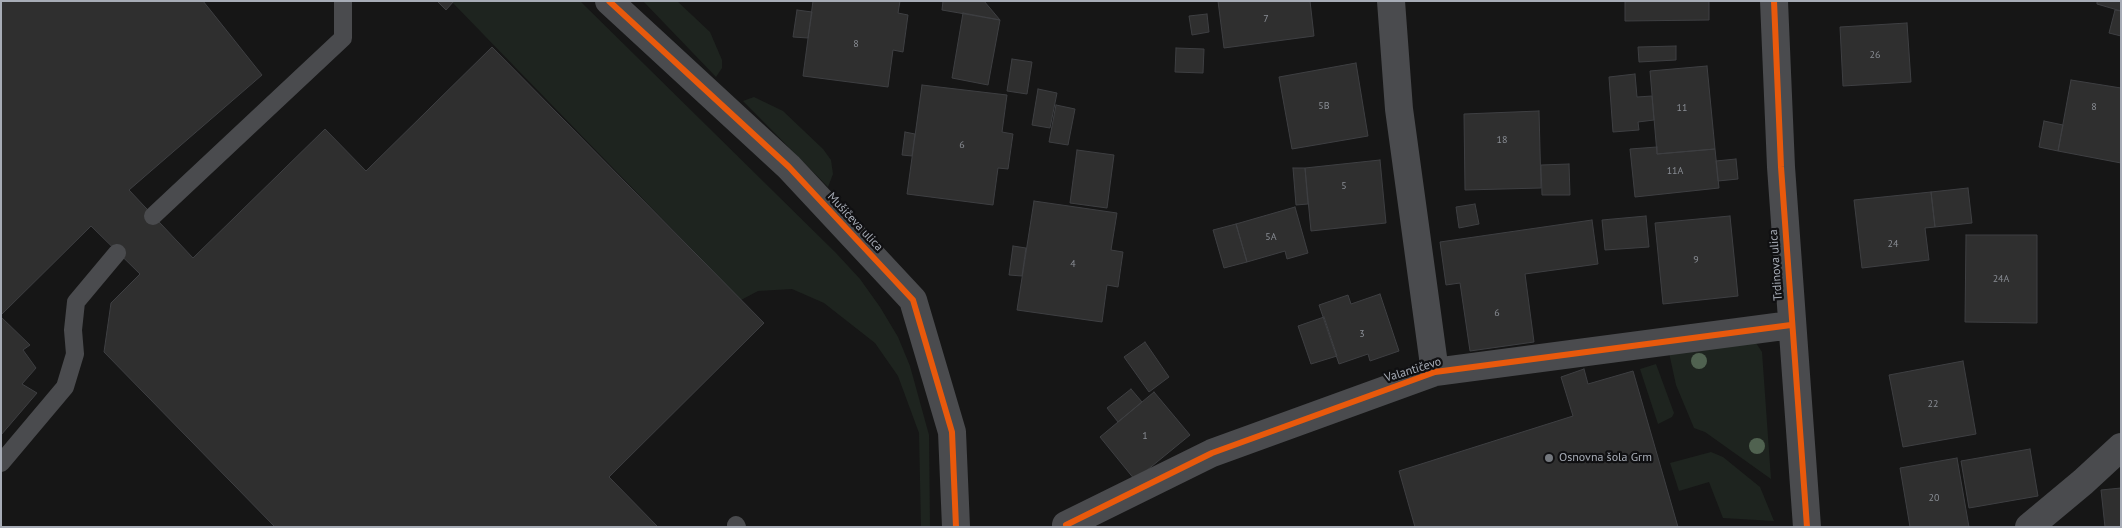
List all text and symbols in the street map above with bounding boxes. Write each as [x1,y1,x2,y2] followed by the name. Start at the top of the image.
[1263,13,1269,25] house number: 7
[853,38,859,50] house number: 8
[1870,49,1880,61] house number: 26
[1318,100,1330,112] house number: 5B
[2091,101,2097,113] house number: 8
[1677,102,1687,114] house number: 11
[1497,134,1507,146] house number: 18
[959,139,965,151] house number: 6
[1667,165,1683,177] house number: 11A
[1341,180,1347,192] house number: 5
[824,190,886,254] street label: Mušičeva ulica
[1766,229,1786,301] street label: Trdinova ulica
[1265,231,1277,243] house number: 5A
[1888,238,1898,250] house number: 24
[1693,254,1699,266] house number: 9
[1070,258,1076,270] house number: 4
[1993,273,2009,285] house number: 24A
[1494,307,1500,319] house number: 6
[1359,328,1365,340] house number: 3
[1383,355,1443,385] street label: Valantičevo
[1928,398,1938,410] house number: 22
[1142,430,1148,442] house number: 1
[1559,451,1652,465] place label: Osnovna šola Grm
[1543,452,1555,464] marker: Osnovna šola Grm
[1929,492,1939,504] house number: 20

